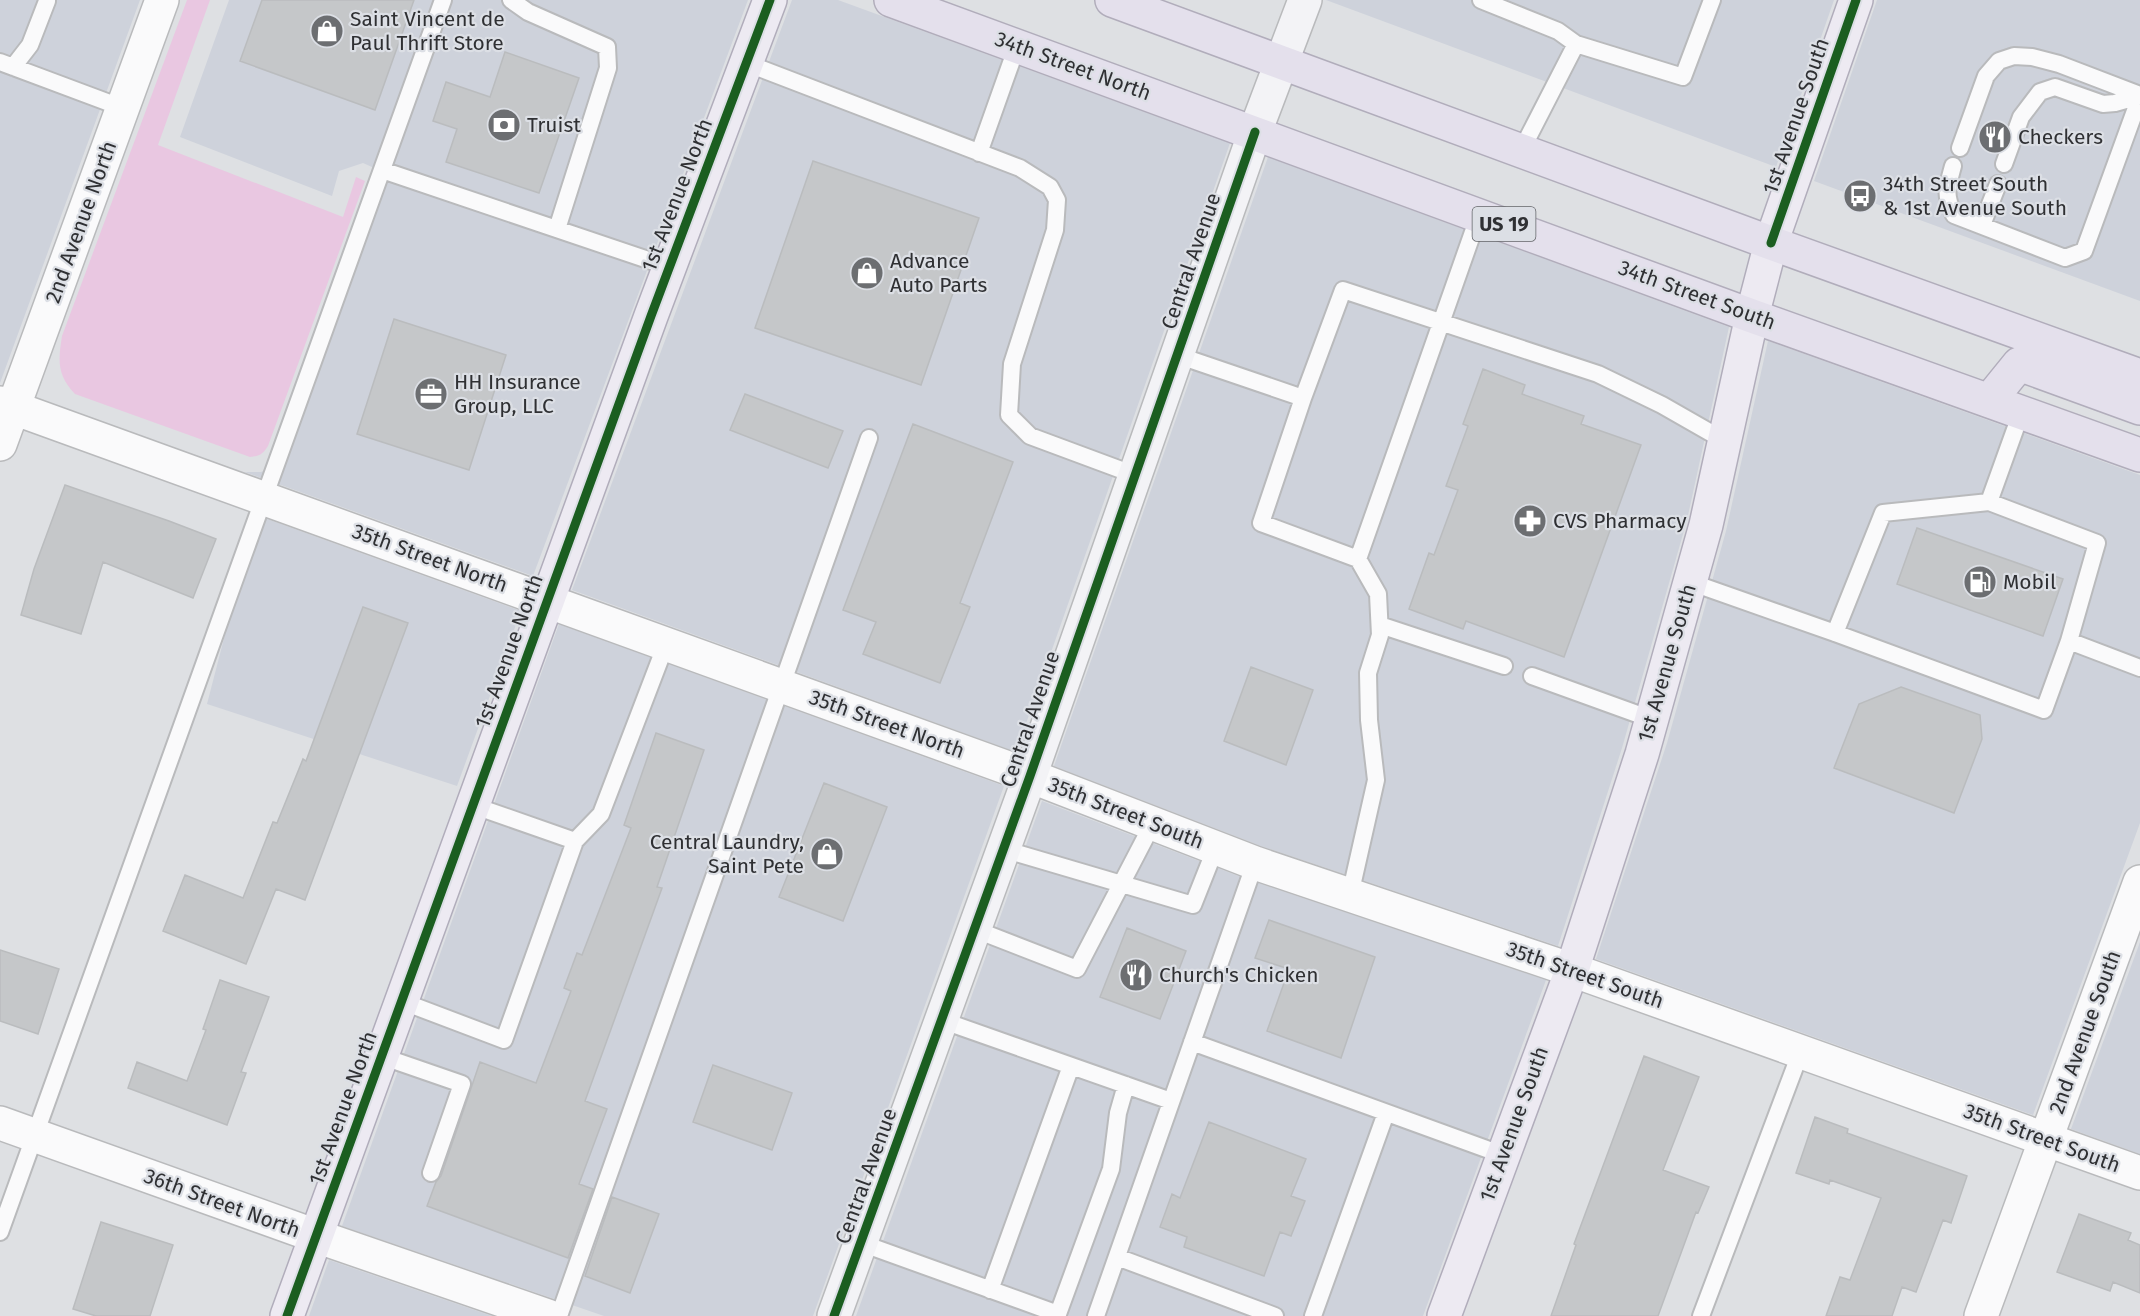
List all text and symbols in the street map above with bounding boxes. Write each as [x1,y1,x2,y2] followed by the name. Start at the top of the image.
[350,6,505,56] place label: Saint Vincent de Paul Thrift Store
[309,13,345,49] shop icon: Saint Vincent de Paul Thrift Store
[991,26,1155,106] street label: 34th Street North
[1757,35,1835,197] street label: 1st Avenue South
[486,107,522,143] bank icon: Truist
[527,112,581,138] place label: Truist
[636,115,718,275] street label: 1st Avenue North
[1977,119,2013,155] restaurant icon: Checkers
[2018,124,2103,150] place label: Checkers
[40,137,122,307] street label: 2nd Avenue North
[1883,171,2067,221] place label: 34th Street South & 1st Avenue South
[1842,178,1878,214] bus stop icon: 34th Street South & 1st Avenue South
[1155,189,1227,333] street label: Central Avenue
[1472,207,1536,241] road number: US 19
[890,248,988,298] place label: Advance Auto Parts
[849,255,885,291] shop icon: Advance Auto Parts
[1615,255,1779,335] street label: 34th Street South
[454,369,581,419] place label: HH Insurance Group, LLC
[413,376,449,412] office icon: HH Insurance Group, LLC
[1512,503,1548,539] pharmacy icon: CVS Pharmacy
[1553,508,1687,534] place label: CVS Pharmacy
[349,518,511,598] street label: 35th Street North
[1962,564,1998,600] fuel station icon: Mobil
[2003,569,2056,595] place label: Mobil
[469,570,549,732] street label: 1st Avenue North
[1632,581,1702,745] street label: 1st Avenue South
[994,647,1066,791] street label: Central Avenue
[806,684,968,764] street label: 35th Street North
[1044,771,1208,855] street label: 35th Street South
[650,829,804,879] place label: Central Laundry, Saint Pete
[809,836,845,872] shop icon: Central Laundry, Saint Pete
[1503,936,1667,1014] street label: 35th Street South
[2043,947,2127,1117] street label: 2nd Avenue South
[1118,957,1154,993] restaurant icon: Church's Chicken
[1159,962,1319,988] place label: Church's Chicken
[303,1027,383,1189] street label: 1st Avenue North
[1474,1043,1554,1205] street label: 1st Avenue South
[1960,1098,2124,1178] street label: 35th Street South
[829,1105,903,1247] street label: Central Avenue
[140,1163,304,1243] street label: 36th Street North

